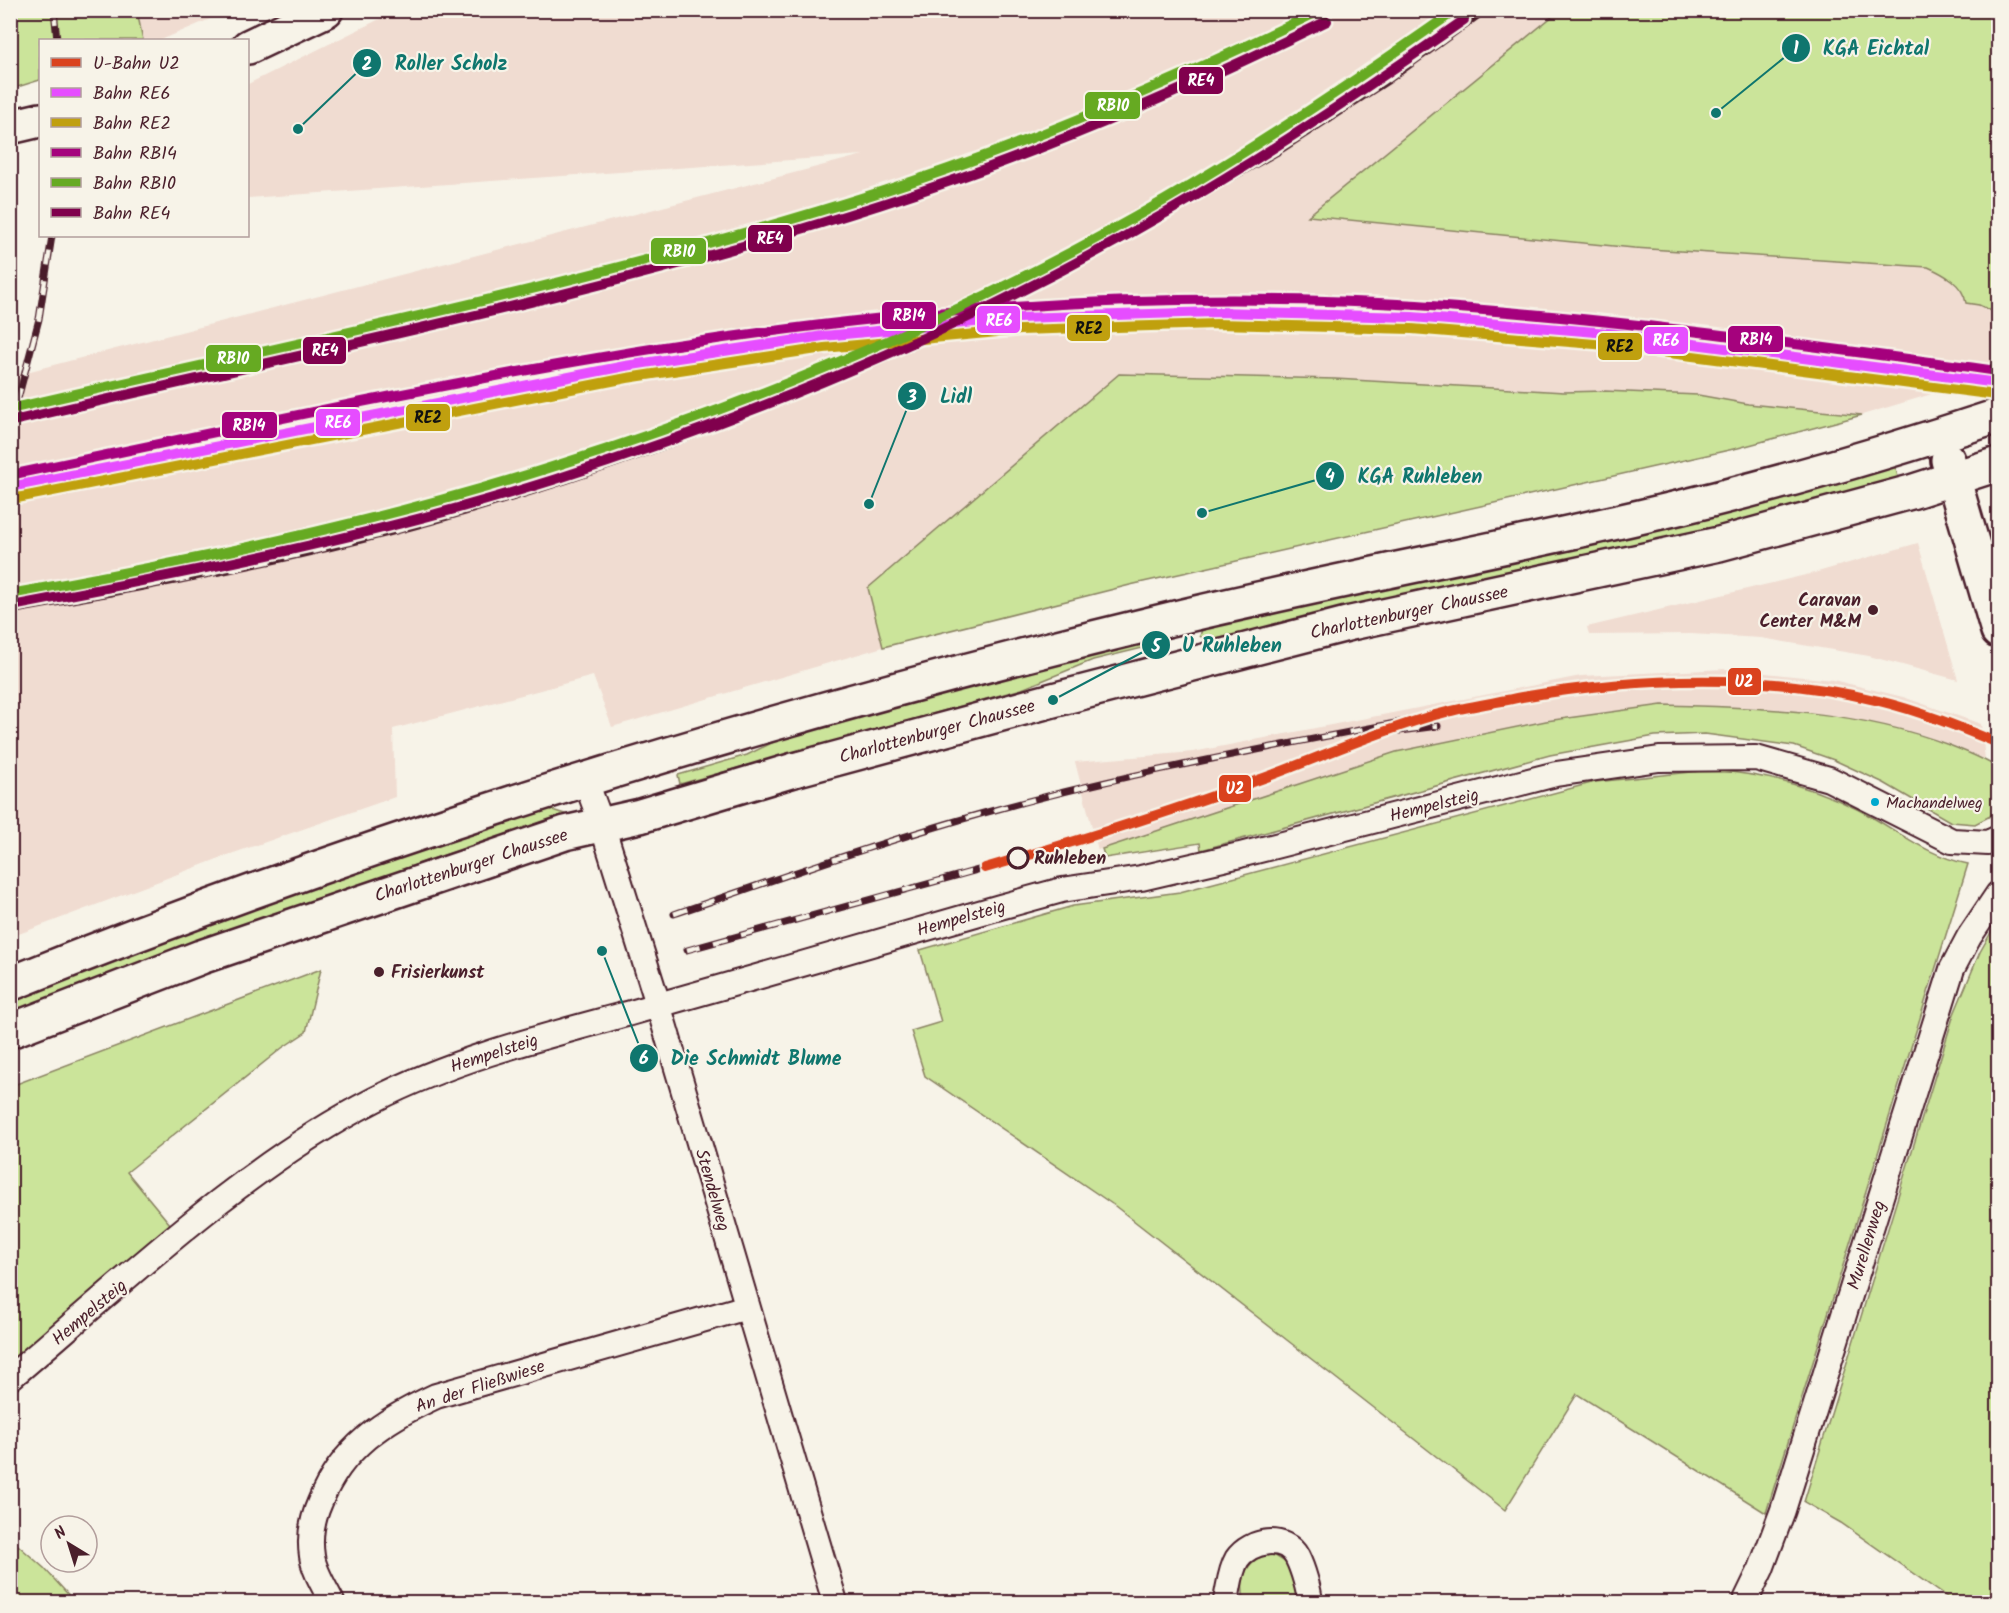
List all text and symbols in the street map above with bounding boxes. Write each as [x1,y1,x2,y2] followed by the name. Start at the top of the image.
[1781,29,1941,67] callout: KGA Eichtal
[1823,34,1930,66] text: KGA Eichtal
[1793,35,1799,64] text: 1
[39,39,249,237] legend
[352,44,519,82] callout: Roller Scholz
[395,49,507,81] text: Roller Scholz
[93,50,180,79] text: U-Bahn U2
[362,51,372,80] text: 2
[1178,66,1224,95] line badge: RE4
[1187,69,1215,94] text: RE4
[93,80,170,109] text: Bahn RE6
[1084,91,1141,120] line badge: RB10
[1097,94,1130,119] text: RB10
[93,110,171,139] text: Bahn RE2
[93,140,177,169] text: Bahn RB14
[93,170,176,199] text: Bahn RB10
[93,200,170,229] text: Bahn RE4
[747,224,793,253] line badge: RE4
[756,227,784,252] text: RE4
[650,237,707,265] line badge: RB10
[663,240,696,265] text: RB10
[881,301,937,330] line badge: RB14
[892,304,926,329] text: RB14
[976,305,1021,334] line badge: RE6
[985,309,1013,334] text: RE6
[1066,314,1111,342] line badge: RE2
[1075,317,1103,342] text: RE2
[1727,325,1784,353] line badge: RB14
[1643,326,1689,355] line badge: RE6
[1739,328,1773,353] text: RB14
[1652,329,1680,354] text: RE6
[1597,332,1643,361] line badge: RE2
[1606,335,1634,360] text: RE2
[302,336,347,365] line badge: RE4
[311,339,339,364] text: RE4
[205,344,262,373] line badge: RB10
[217,347,250,372] text: RB10
[897,377,984,415] callout: Lidl
[940,382,973,414] text: Lidl
[906,384,917,413] text: 3
[405,403,451,432] line badge: RE2
[414,406,442,431] text: RE2
[315,408,361,437] line badge: RE6
[221,411,278,439] line badge: RB14
[324,411,352,436] text: RE6
[232,414,266,439] text: RB14
[1315,457,1494,495] callout: KGA Ruhleben
[1358,462,1482,494] text: KGA Ruhleben
[1325,463,1335,492] text: 4
[1308,578,1511,649] street label: Charlottenburger Chaussee
[1759,587,1861,637] place label: Caravan Center M&M
[1866,603,1880,617] marker: Caravan Center M&M
[1141,626,1294,664] callout: U Ruhleben
[1182,631,1282,663] text: U Ruhleben
[1150,633,1162,662] text: 5
[1727,667,1762,696] line badge: U2
[1735,670,1753,695] text: U2
[836,692,1039,773] street label: Charlottenburger Chaussee
[1218,774,1252,803] line badge: U2
[1226,777,1244,802] text: U2
[1387,781,1482,832] street label: Hempelsteig
[1886,791,1983,816] place label: Machandelweg
[1869,796,1881,808] marker: Machandelweg
[371,821,572,911] street label: Charlottenburger Chaussee
[1034,845,1106,874] place label: Ruhleben
[1007,847,1029,869] marker: Ruhleben
[914,893,1009,946] street label: Hempelsteig
[391,959,485,988] place label: Frisierkunst
[372,965,386,979] marker: Frisierkunst
[447,1027,542,1082] street label: Hempelsteig
[629,1039,854,1077] callout: Die Schmidt Blume
[671,1044,842,1076] text: Die Schmidt Blume
[639,1045,649,1074] text: 6
[686,1146,737,1235] street label: Stendelweg
[1840,1197,1895,1294] street label: Murellenweg
[46,1273,134,1354] street label: Hempelsteig
[412,1353,549,1422] street label: An der Fließwiese
[39,1514,99,1574] north arrow
[49,1520,72,1546] text: N

